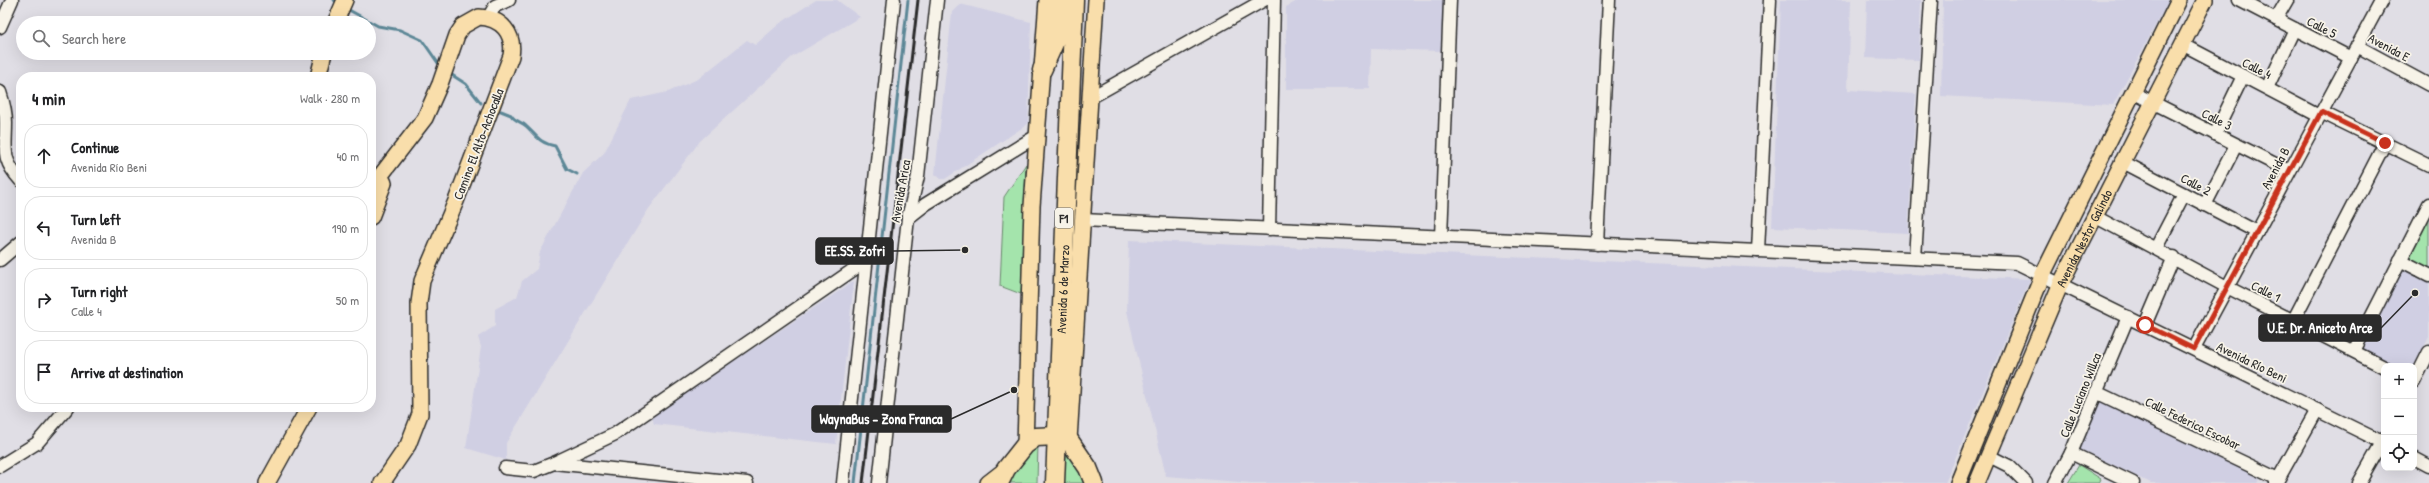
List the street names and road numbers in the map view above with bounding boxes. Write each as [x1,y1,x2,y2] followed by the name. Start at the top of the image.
[2304,12,2341,42] street label: Calle 5
[2365,29,2413,65] street label: Avenida E
[2239,53,2275,83] street label: Calle 4
[448,86,508,202] street label: Camino El Alto-Achocalla
[2199,104,2235,134] street label: Calle 3
[2256,143,2294,192] street label: Avenida B
[886,158,914,224] street label: Avenida Arica
[2178,169,2214,199] street label: Calle 2
[2051,186,2116,290] street label: Avenida Nestor Galindo
[1055,208,1073,228] road number: F1
[1052,244,1073,334] street label: Avenida 6 de Marzo
[2248,276,2284,306] street label: Calle 1
[2214,337,2290,387] street label: Avenida Río Beni
[2055,350,2105,440] street label: Calle Luciano Willca
[2142,392,2244,454] street label: Calle Federico Escobar

